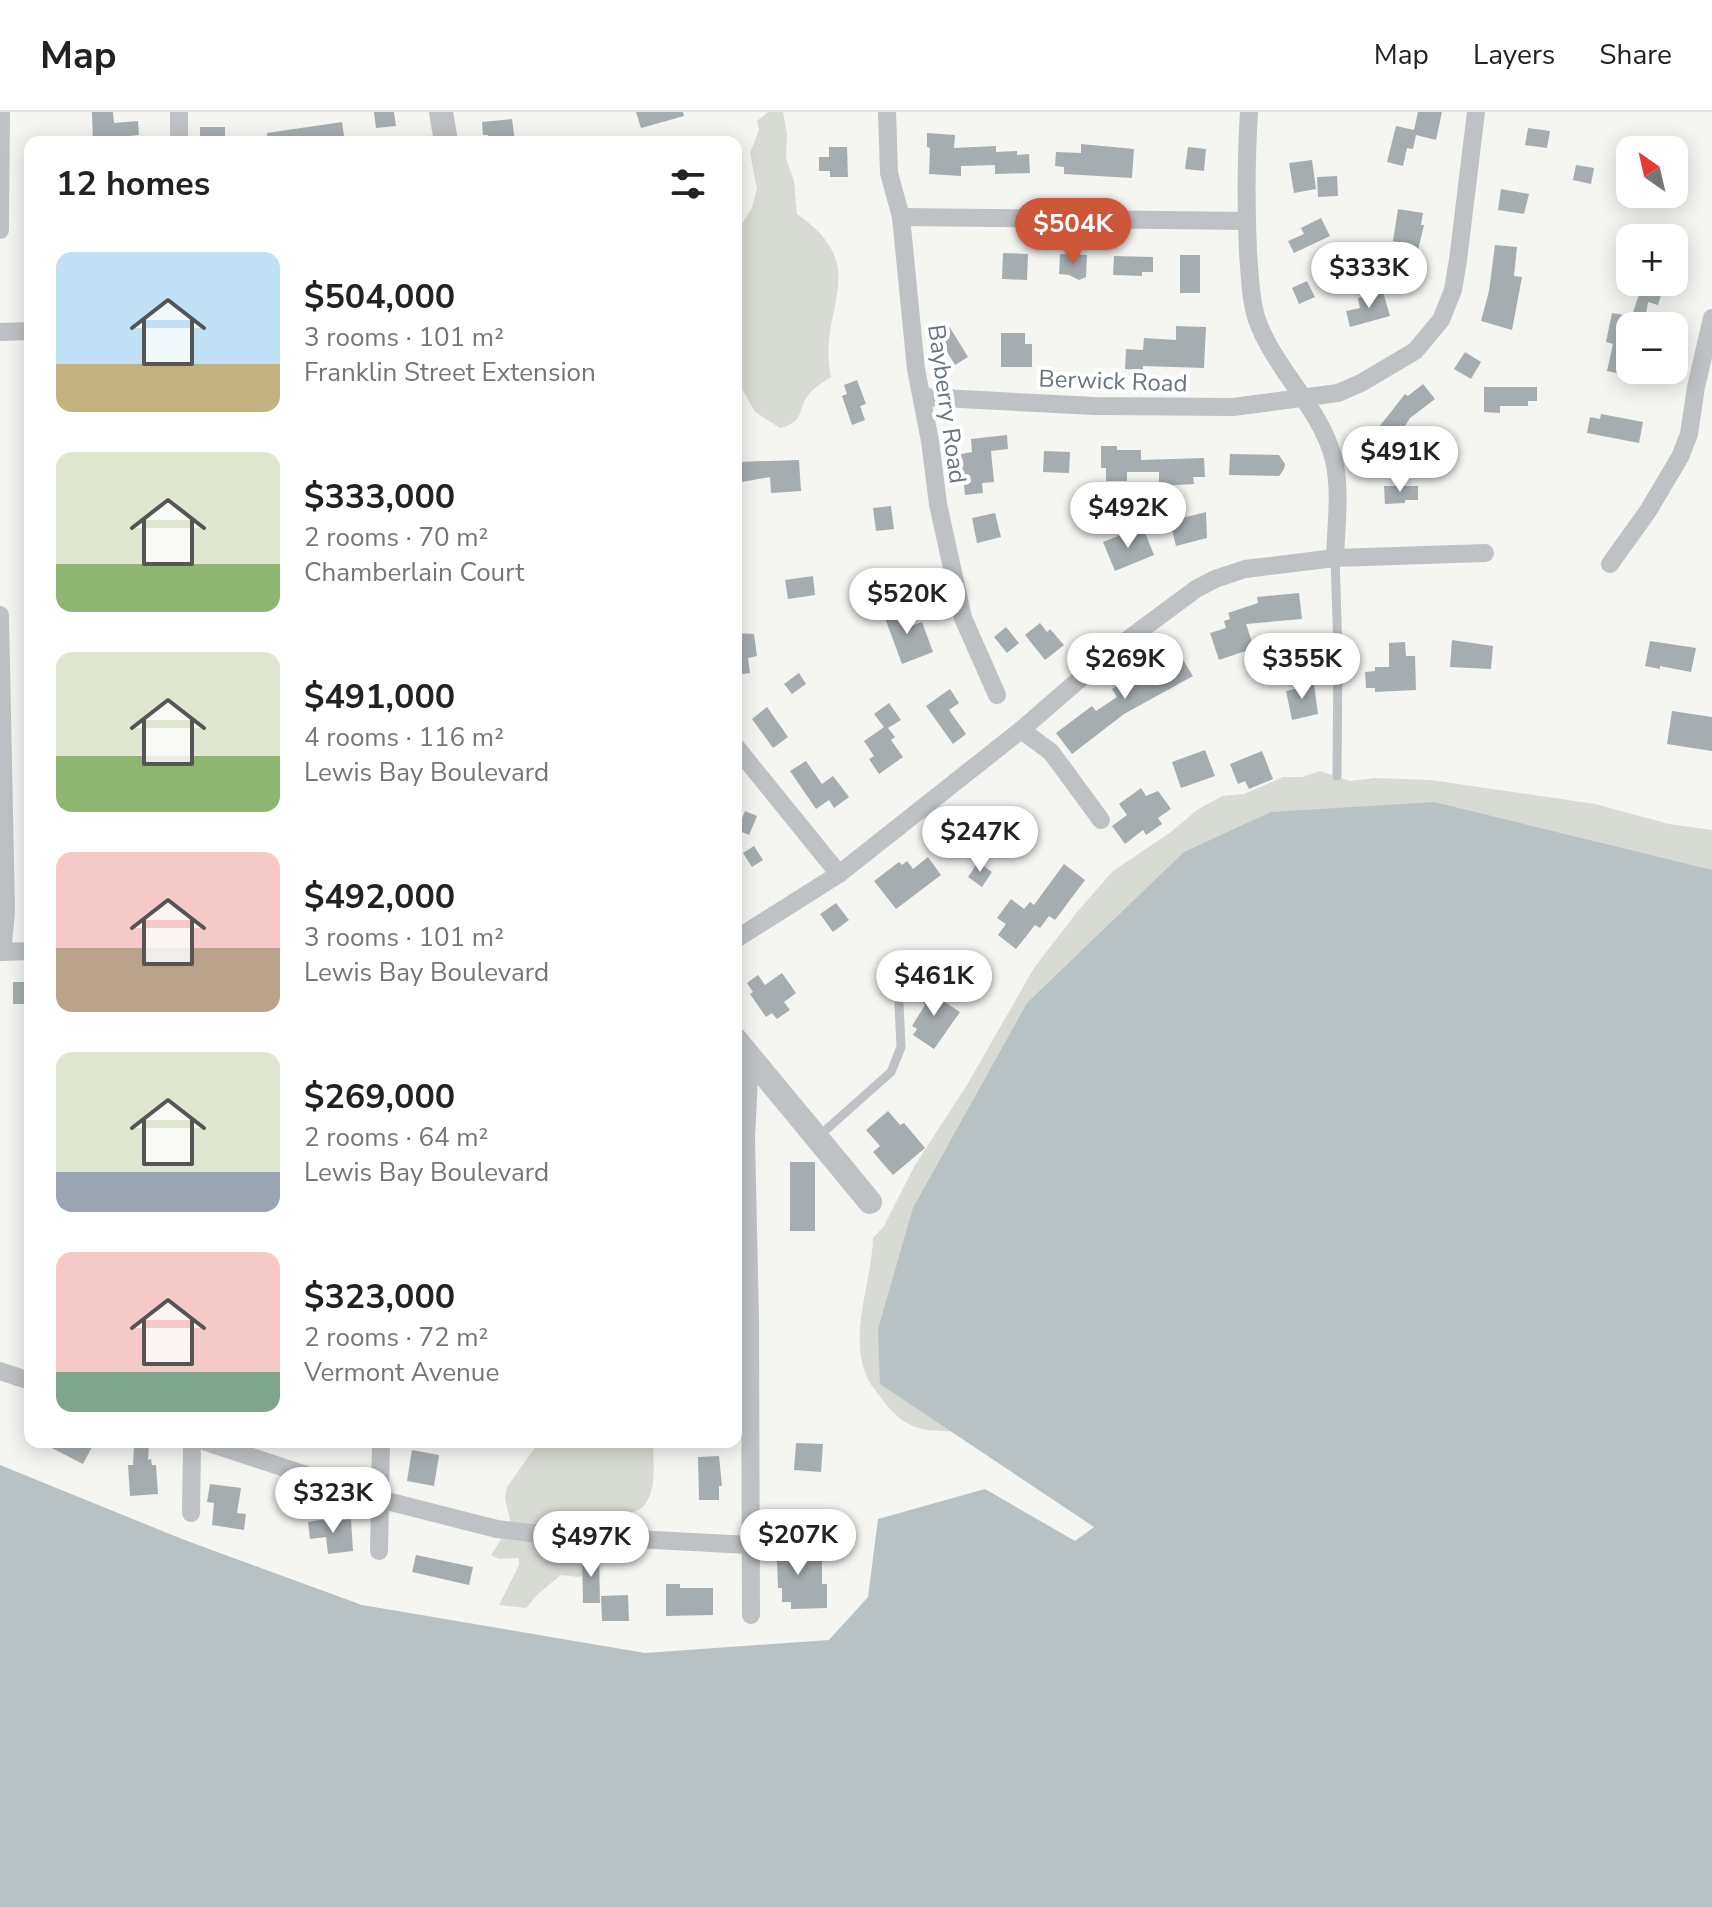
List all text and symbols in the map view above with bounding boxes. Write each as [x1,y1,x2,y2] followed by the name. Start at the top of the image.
[40,30,117,81] text: Map
[1374,36,1429,74] text: Map
[1473,36,1555,74] text: Layers
[1599,36,1672,74] text: Share
[1616,136,1688,208] north arrow
[1616,136,1688,384] map controls
[56,161,210,207] text: 12 homes
[666,162,710,206] icon: filters
[1017,198,1129,266] pin: $504K
[1033,206,1113,241] text: $504K
[1616,224,1688,296] button: +
[1313,242,1425,310] pin: $333K
[1329,250,1409,285] text: $333K
[304,274,455,320] text: $504,000
[120,284,216,380] icon: home
[1616,312,1688,384] button: −
[304,320,504,355] text: 3 rooms · 101 m²
[920,322,974,486] street label: Bayberry Road
[304,355,596,390] text: Franklin Street Extension
[1038,362,1188,400] street label: Berwick Road
[1344,426,1456,494] pin: $491K
[1360,434,1440,469] text: $491K
[304,474,455,520] text: $333,000
[1072,482,1184,550] pin: $492K
[120,484,216,580] icon: home
[1088,490,1168,525] text: $492K
[304,520,488,555] text: 2 rooms · 70 m²
[304,555,524,590] text: Chamberlain Court
[851,568,963,636] pin: $520K
[867,576,947,611] text: $520K
[1069,633,1181,701] pin: $269K
[1246,633,1358,701] pin: $355K
[1085,641,1165,676] text: $269K
[1262,641,1342,676] text: $355K
[304,674,455,720] text: $491,000
[120,684,216,780] icon: home
[304,720,504,755] text: 4 rooms · 116 m²
[304,755,549,790] text: Lewis Bay Boulevard
[924,806,1036,874] pin: $247K
[940,814,1020,849] text: $247K
[304,874,455,920] text: $492,000
[120,884,216,980] icon: home
[304,920,504,955] text: 3 rooms · 101 m²
[878,950,990,1018] pin: $461K
[304,955,549,990] text: Lewis Bay Boulevard
[894,958,974,993] text: $461K
[304,1074,455,1120] text: $269,000
[120,1084,216,1180] icon: home
[304,1120,488,1155] text: 2 rooms · 64 m²
[304,1155,549,1190] text: Lewis Bay Boulevard
[304,1274,455,1320] text: $323,000
[120,1284,216,1380] icon: home
[304,1320,488,1355] text: 2 rooms · 72 m²
[304,1355,499,1390] text: Vermont Avenue
[277,1467,389,1535] pin: $323K
[293,1475,373,1510] text: $323K
[742,1509,854,1577] pin: $207K
[535,1511,647,1579] pin: $497K
[758,1517,838,1552] text: $207K
[551,1519,631,1554] text: $497K

